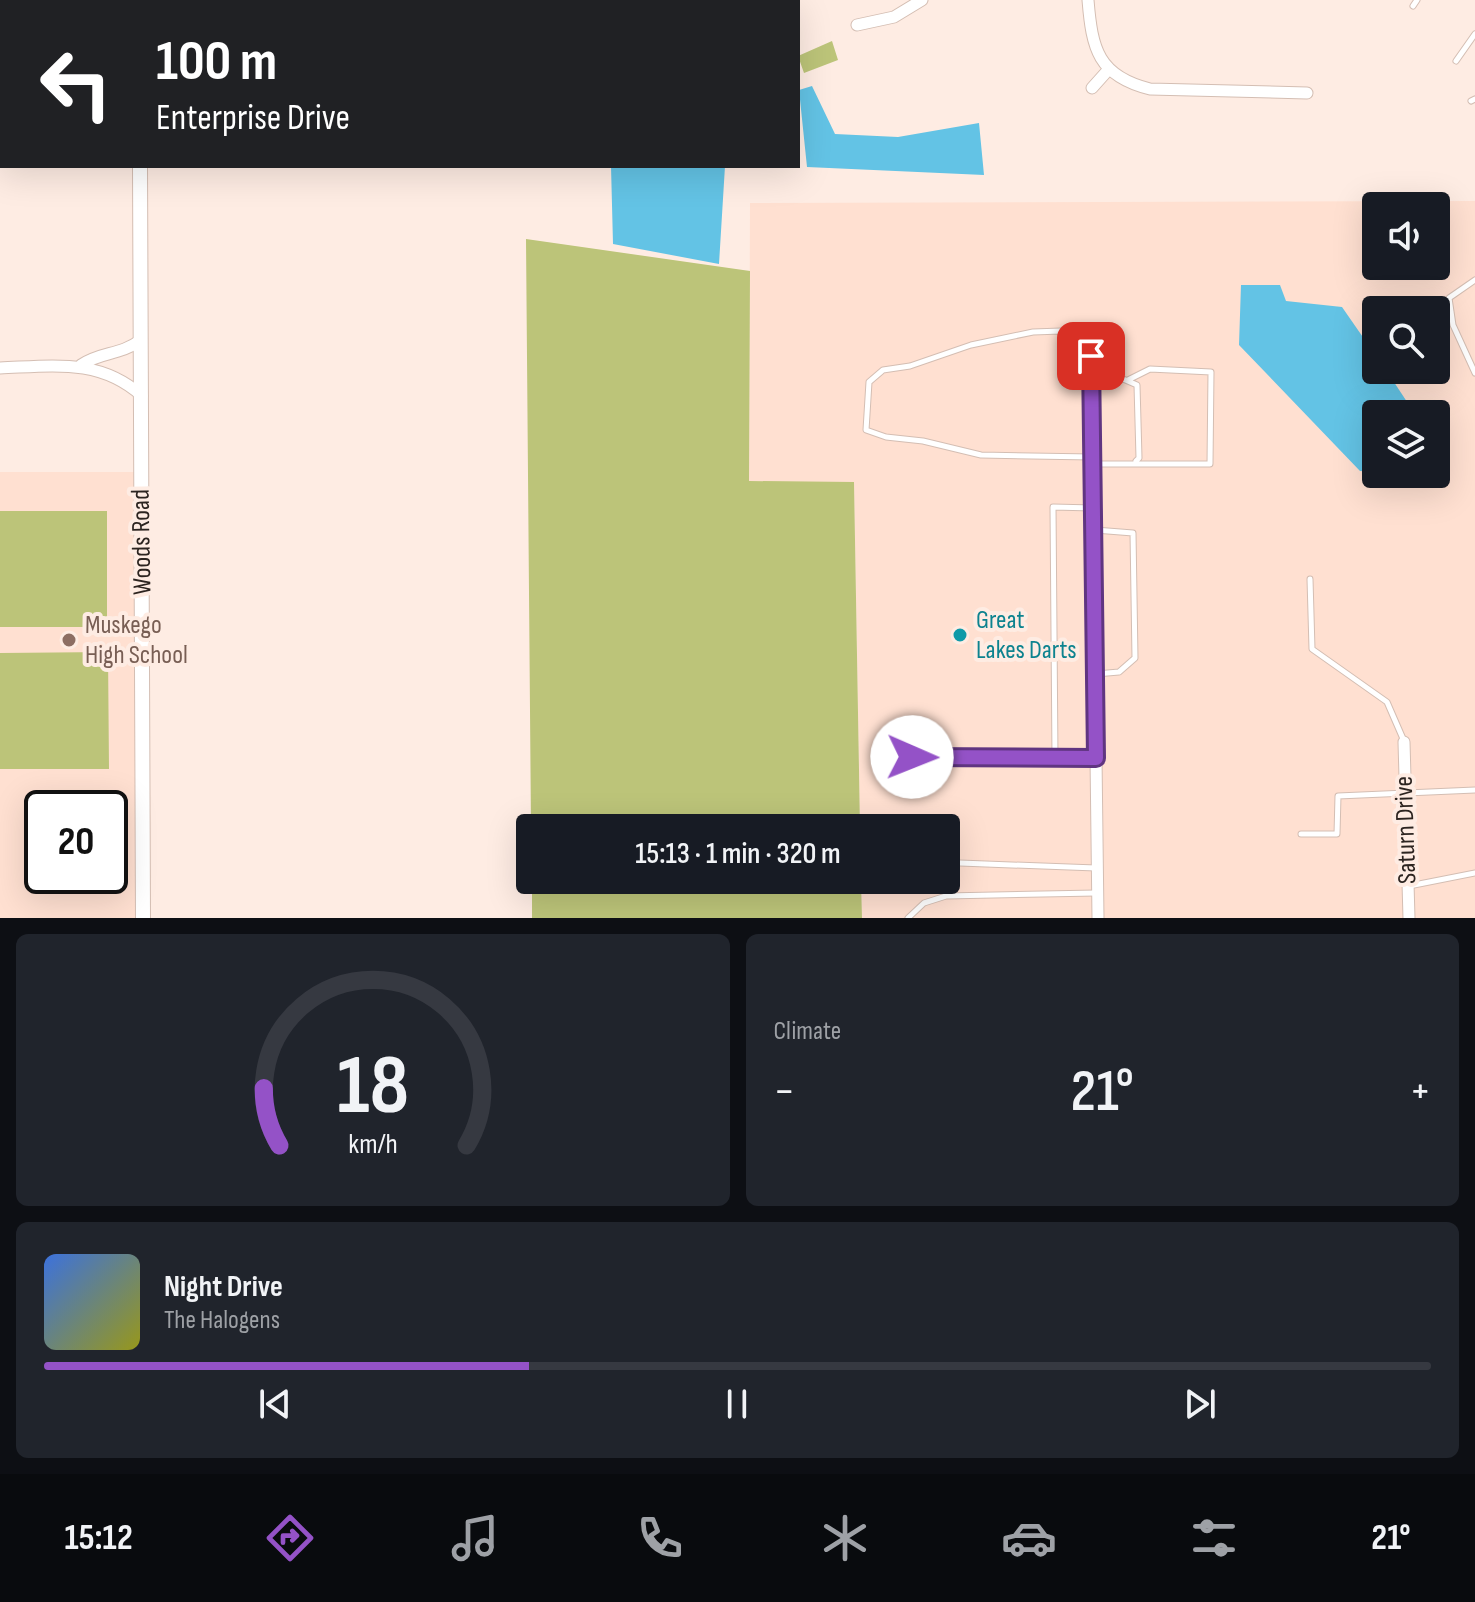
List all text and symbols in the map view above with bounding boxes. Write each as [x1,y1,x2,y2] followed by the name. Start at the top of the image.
[156,29,277,96] text: 100 m
[24,32,128,136] icon: left
[156,97,350,140] text: Enterprise Drive
[1362,192,1450,488] map controls
[1362,192,1450,280] button: sound
[1362,296,1450,384] button: search
[1057,322,1125,390] pin
[1069,334,1113,378] icon: arrive
[1362,400,1450,488] button: layers
[126,489,158,595] street label: Woods Road
[976,605,1077,666] place label: Great Lakes Darts
[85,610,188,671] place label: Muskego High School
[951,626,969,644] marker: Great Lakes Darts
[60,631,78,649] marker: Muskego High School
[870,715,954,799] position arrow
[1389,775,1423,885] street label: Saturn Drive
[24,790,128,894] speed limit sign: 20
[635,836,841,872] text: 15:13 · 1 min · 320 m
[774,1016,841,1047] text: Climate
[337,1037,409,1137] text: 18
[1071,1056,1134,1128] text: 21°
[774,1065,795,1118] text: −
[1409,1065,1431,1118] text: +
[348,1127,397,1162] text: km/h
[164,1269,283,1305] text: Night Drive
[164,1305,280,1336] text: The Halogens
[253,1382,297,1426] icon: previous
[715,1382,759,1426] icon: pause
[1178,1382,1222,1426] icon: next
[262,1510,318,1566] icon: directions
[447,1510,503,1566] icon: music
[632,1510,688,1566] icon: phone
[817,1510,873,1566] icon: climate
[1001,1510,1057,1566] icon: car
[1186,1510,1242,1566] icon: filters
[64,1517,133,1560] text: 15:12
[1371,1517,1410,1560] text: 21°

